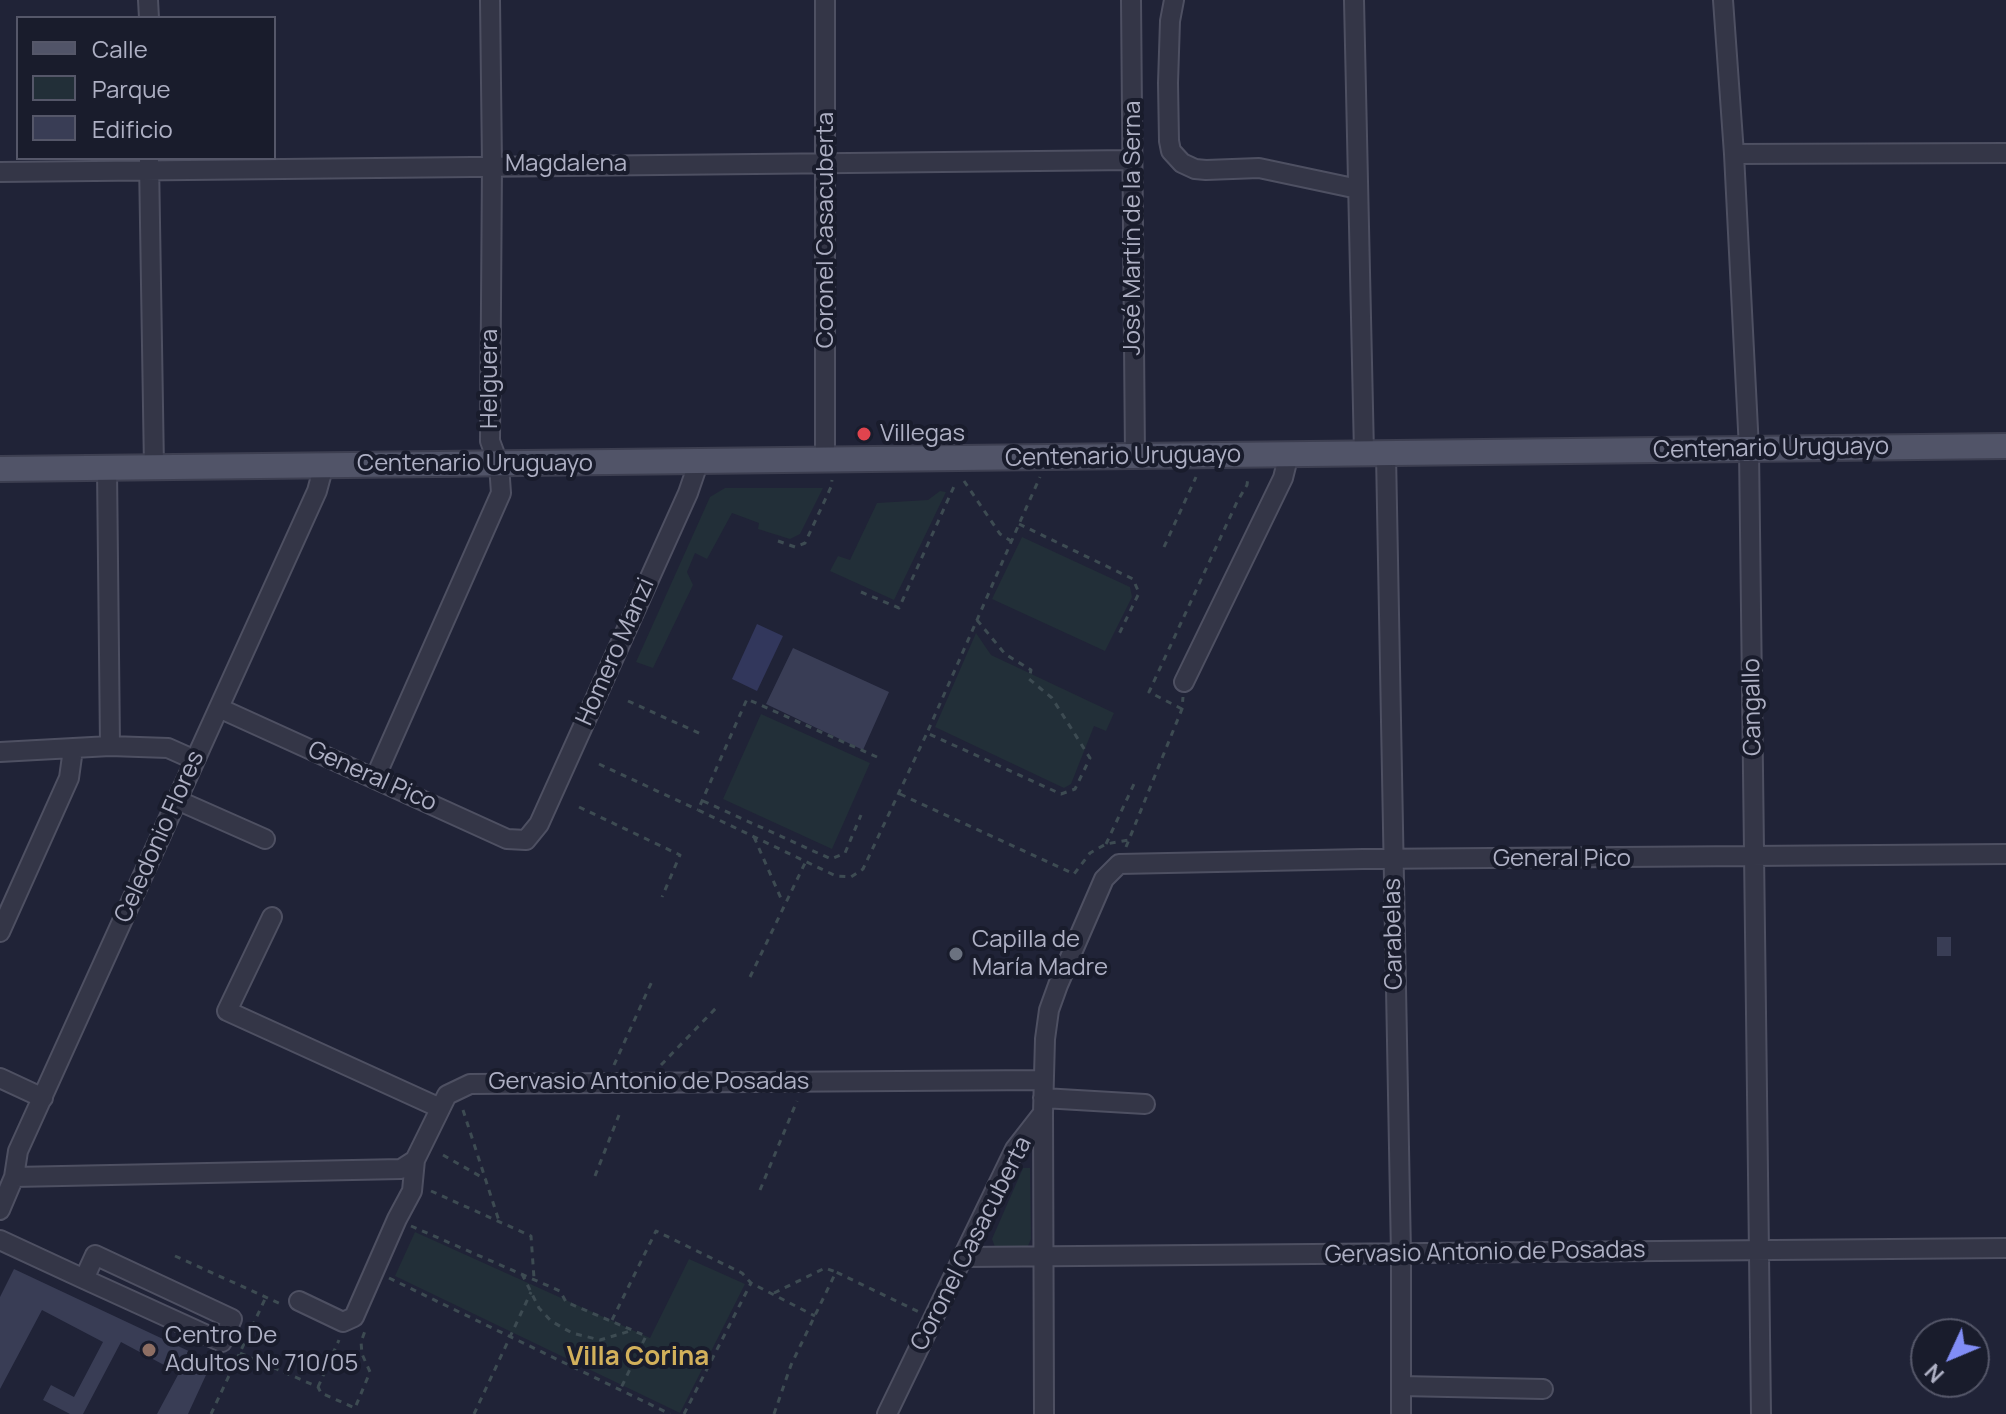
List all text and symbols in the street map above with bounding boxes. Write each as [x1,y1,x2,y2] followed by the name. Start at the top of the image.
[16,16,276,160] legend
[92,32,148,65] text: Calle
[92,72,170,105] text: Parque
[1119,101,1147,355] street label: José Martín de la Serna
[92,112,173,145] text: Edificio
[812,112,840,348] street label: Coronel Casacuberta
[505,150,627,178] street label: Magdalena
[476,329,504,429] street label: Helguera
[880,420,965,448] place label: Villegas
[855,425,873,443] marker: Villegas
[1653,433,1889,465] street label: Centenario Uruguayo
[1005,441,1241,473] street label: Centenario Uruguayo
[357,450,593,478] street label: Centenario Uruguayo
[571,574,661,730] street label: Homero Manzi
[1738,658,1768,756] street label: Cangallo
[303,736,441,818] street label: General Pico
[109,747,211,927] street label: Celedonio Flores
[1493,845,1631,873] street label: General Pico
[1379,878,1409,990] street label: Carabelas
[972,926,1108,982] place label: Capilla de María Madre
[947,945,965,963] marker: Capilla de María Madre
[489,1068,809,1096] street label: Gervasio Antonio de Posadas
[906,1132,1038,1356] street label: Coronel Casacuberta
[1324,1236,1646,1270] street label: Gervasio Antonio de Posadas
[1910,1318,1990,1398] north arrow
[165,1322,358,1378] place label: Centro De Adultos Nº 710/05
[140,1341,158,1359] marker: Centro De Adultos Nº 710/05
[567,1342,709,1374] district label: Villa Corina
[1918,1357,1950,1389] text: N

